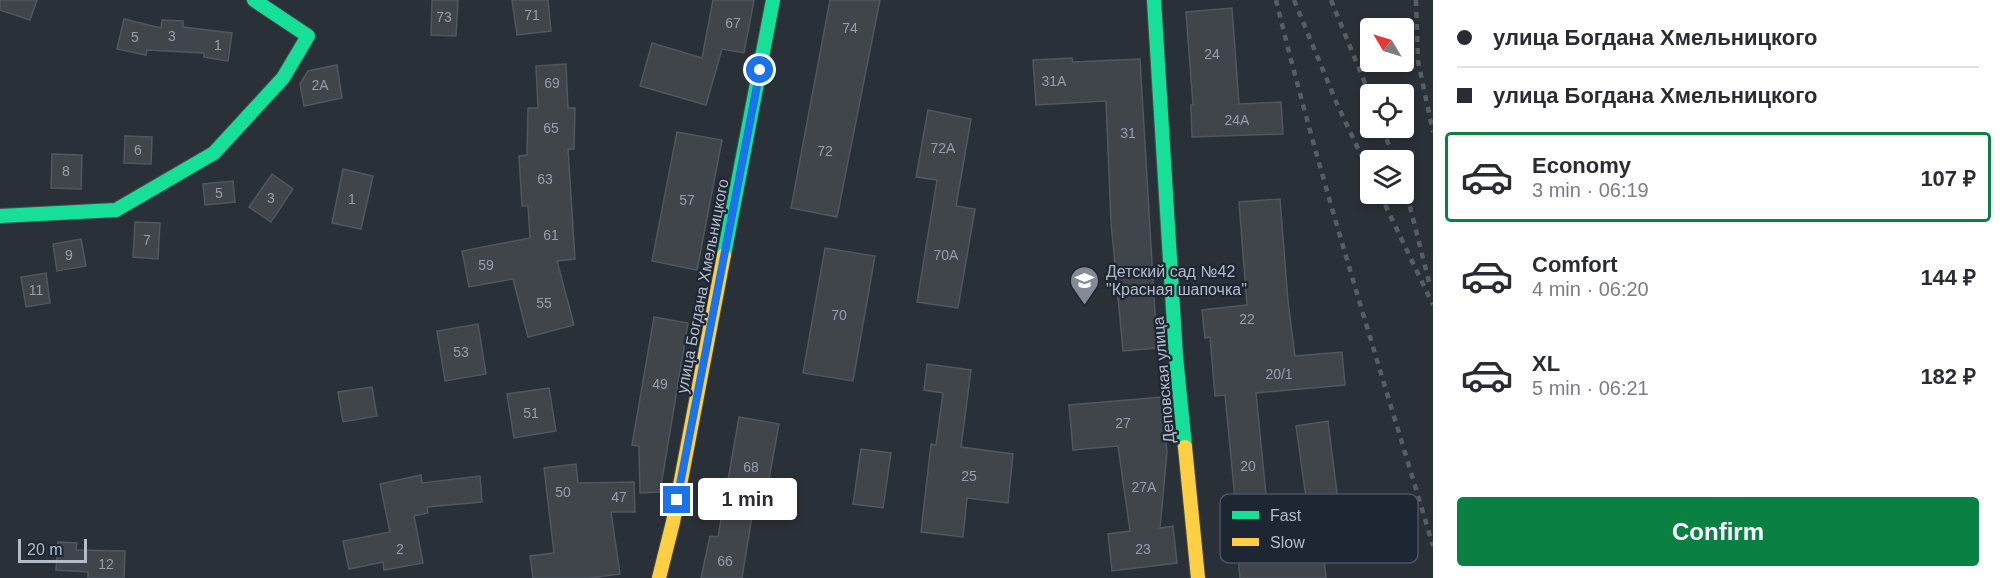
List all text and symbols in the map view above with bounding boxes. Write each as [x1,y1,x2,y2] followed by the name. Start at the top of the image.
[524,7,540,23] house number: 71
[436,9,452,25] house number: 73
[725,15,741,31] house number: 67
[1360,18,1414,72] north arrow
[1360,18,1414,204] map controls
[842,20,858,36] house number: 74
[1493,25,1818,50] text: улица Богдана Хмельницкого
[168,28,176,44] house number: 3
[131,29,139,45] house number: 5
[214,37,222,53] house number: 1
[1204,46,1220,62] house number: 24
[746,56,773,83] route start
[1042,73,1067,89] house number: 31А
[544,75,560,91] house number: 69
[311,77,329,93] house number: 2А
[1493,83,1818,108] text: улица Богдана Хмельницкого
[1360,84,1414,138] button: locate
[1225,112,1250,128] house number: 24А
[543,120,559,136] house number: 65
[1120,125,1136,141] house number: 31
[931,140,956,156] house number: 72А
[134,142,142,158] house number: 6
[817,143,833,159] house number: 72
[1360,150,1414,204] button: layers
[1460,150,1514,204] icon: car
[1532,153,1631,178] text: Economy
[62,163,70,179] house number: 8
[1920,166,1976,191] text: 107 ₽
[537,171,553,187] house number: 63
[673,177,732,395] street label: улица Богдана Хмельницкого
[1532,179,1649,201] text: 3 min · 06:19
[215,185,223,201] house number: 5
[267,190,275,206] house number: 3
[348,191,356,207] house number: 1
[679,192,695,208] house number: 57
[543,227,559,243] house number: 61
[143,232,151,248] house number: 7
[65,247,73,263] house number: 9
[934,247,959,263] house number: 70А
[1460,249,1514,303] icon: car
[1532,252,1618,277] text: Comfort
[478,257,494,273] house number: 59
[1106,263,1247,298] place label: Детский сад №42 "Красная шапочка"
[1069,264,1101,306] school or university icon: Детский сад №42 "Красная шапочка"
[1920,265,1976,290] text: 144 ₽
[1532,278,1649,300] text: 4 min · 06:20
[29,282,43,298] house number: 11
[536,295,552,311] house number: 55
[831,307,847,323] house number: 70
[1239,311,1255,327] house number: 22
[1149,316,1177,444] street label: Деповская улица
[453,344,469,360] house number: 53
[1460,348,1514,402] icon: car
[1532,351,1560,376] text: XL
[1920,364,1976,389] text: 182 ₽
[1265,366,1293,382] house number: 20/1
[652,376,668,392] house number: 49
[1532,377,1649,399] text: 5 min · 06:21
[523,405,539,421] house number: 51
[1115,415,1131,431] house number: 27
[1240,458,1256,474] house number: 20
[743,459,759,475] house number: 68
[961,468,977,484] house number: 25
[698,479,797,521] callout: 1 min
[1132,479,1157,495] house number: 27А
[555,484,571,500] house number: 50
[663,486,690,513] route end
[721,488,774,510] text: 1 min
[611,489,627,505] house number: 47
[1220,494,1418,563] legend
[1457,497,1979,566] button: Confirm
[1270,507,1302,524] text: Fast
[1270,534,1305,551] text: Slow
[18,536,87,564] scale bar
[27,541,63,558] text: 20 m
[396,541,404,557] house number: 2
[1135,541,1151,557] house number: 23
[717,553,733,569] house number: 66
[98,556,114,572] house number: 12

